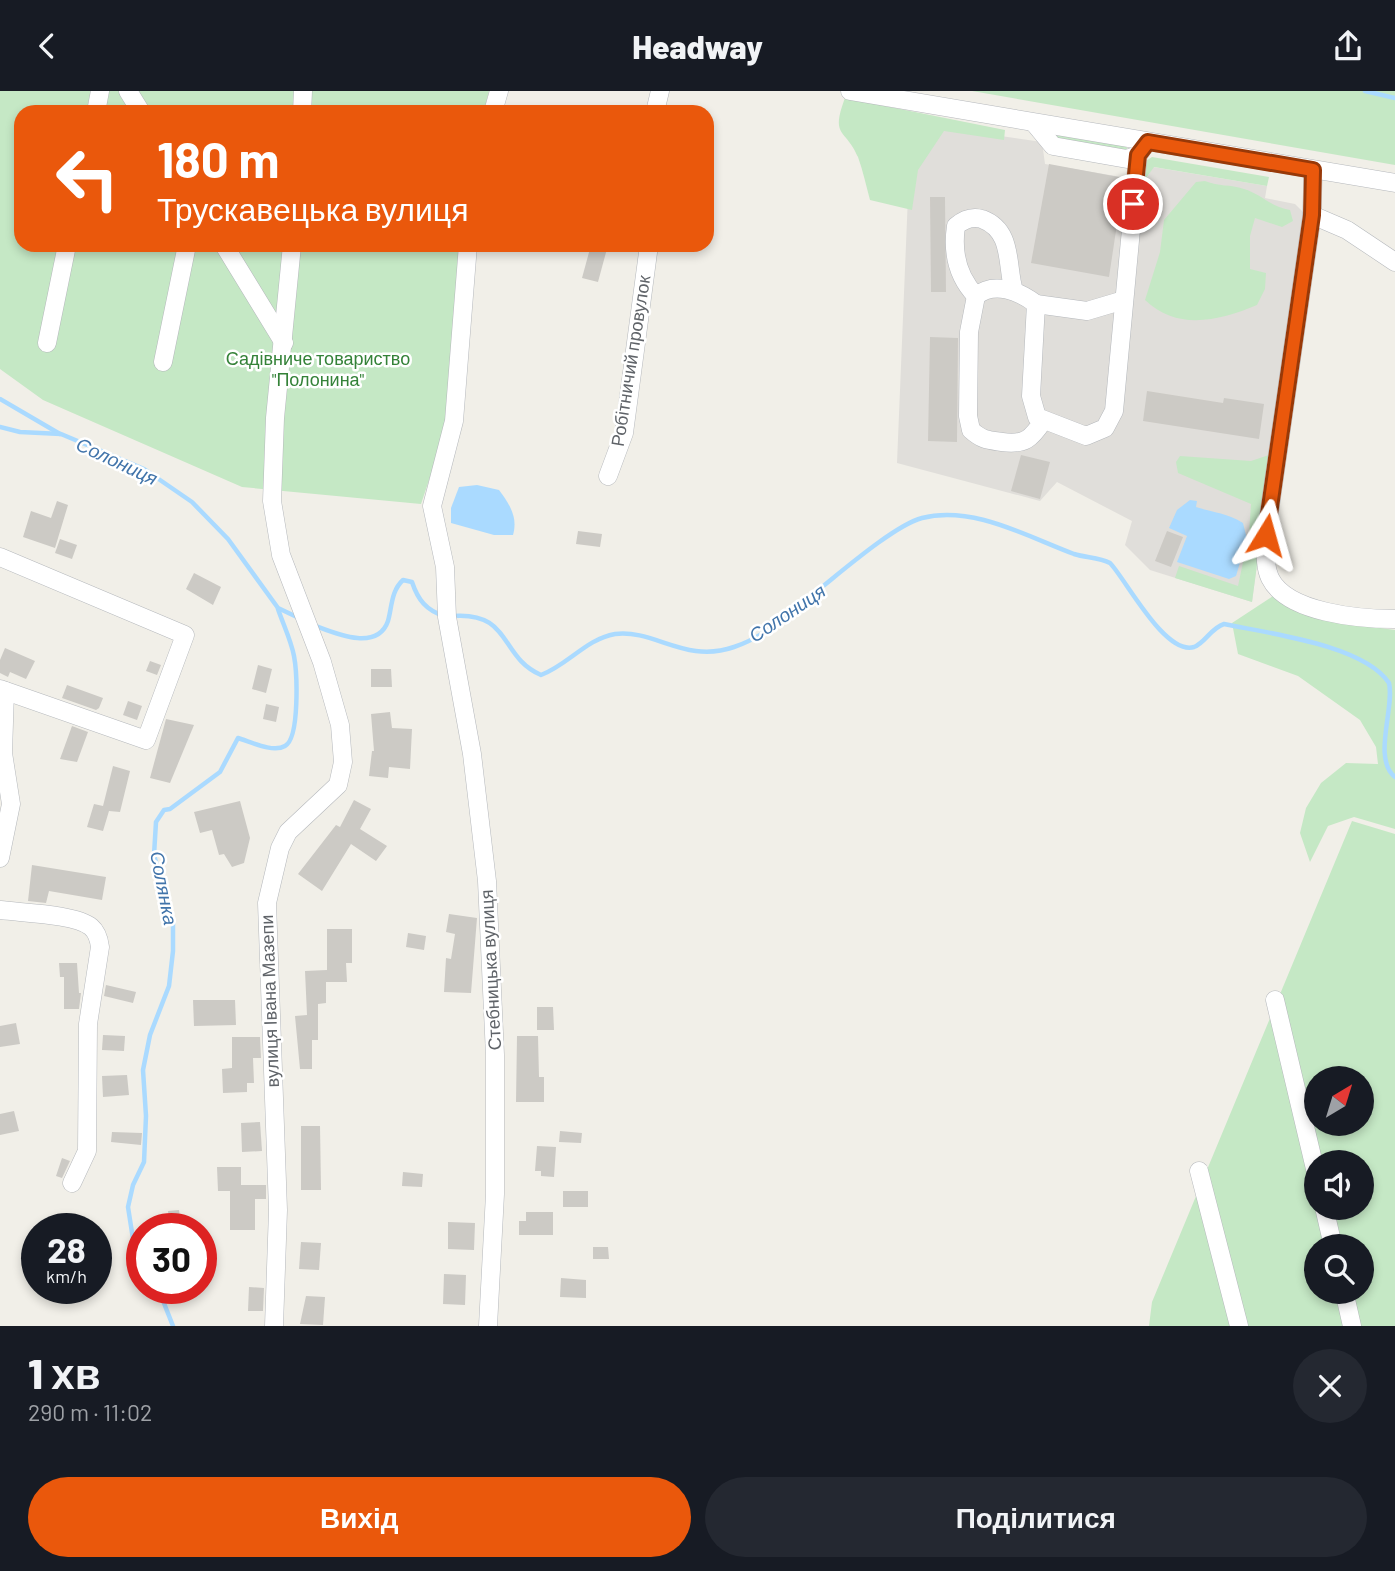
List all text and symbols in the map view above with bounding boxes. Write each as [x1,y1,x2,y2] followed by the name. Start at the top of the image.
[28,27,66,65] icon: back
[632,27,763,65] text: Headway
[1329,27,1367,65] icon: share
[157,129,280,188] text: 180 m
[42,133,133,224] icon: left
[1103,174,1163,234] pin
[1114,185,1152,223] icon: arrive
[157,189,468,227] text: Трускавецька вулиця
[606,274,654,448] street label: Робітничий провулок
[226,347,410,390] park label: Садівниче товариство "Полонина"
[73,432,162,489] water label: Солониця
[1229,498,1303,572] position arrow
[744,579,829,647] water label: Солониця
[146,849,183,927] water label: Солянка
[475,889,505,1051] street label: Стебницька вулиця
[255,914,283,1088] street label: вулиця Івана Мазепи
[1304,1066,1374,1136] north arrow
[1304,1066,1374,1304] map controls
[1304,1150,1374,1220] button: sound
[126,1213,217,1304] speed limit sign: 30
[47,1228,86,1270] text: 28
[1304,1234,1374,1304] button: search
[46,1265,87,1287] text: km/h
[28,1347,101,1397] text: 1 хв
[1293,1349,1367,1423] button: close
[28,1398,152,1426] text: 290 m · 11:02
[28,1477,691,1557] button: Вихід
[705,1477,1367,1557] button: Поділитися

